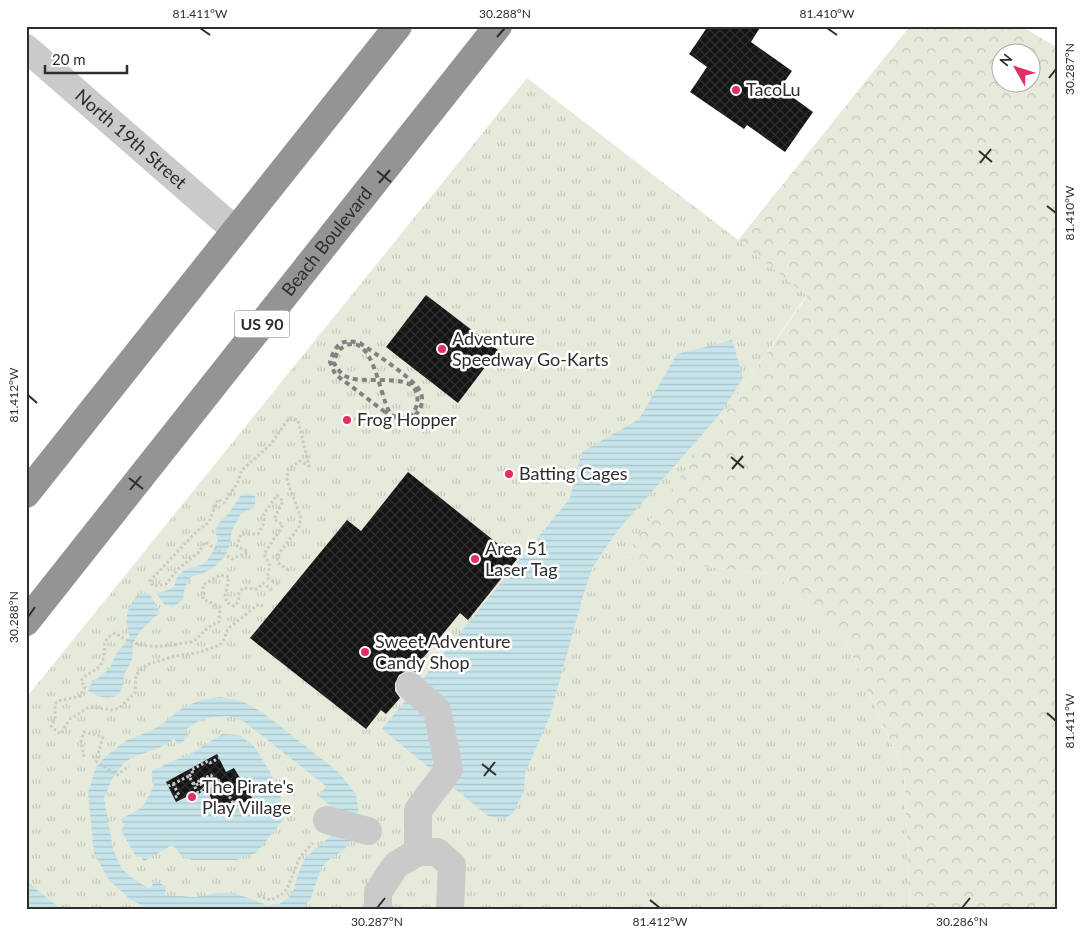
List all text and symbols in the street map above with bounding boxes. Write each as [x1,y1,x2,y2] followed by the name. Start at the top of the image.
[172,6,228,21] text: 81.411°W
[479,6,531,21] text: 30.288°N
[799,6,855,21] text: 81.410°W
[45,42,128,74] scale bar
[992,42,1042,92] north arrow
[1062,43,1077,95] text: 30.287°N
[52,50,86,68] text: 20 m
[996,50,1016,69] text: N
[746,78,801,100] place label: TacoLu
[71,84,192,193] street label: North 19th Street
[730,84,742,96] marker: TacoLu
[276,182,376,300] street label: Beach Boulevard
[1062,185,1077,241] text: 81.410°W
[234,310,290,338] road number: US 90
[452,327,609,370] place label: Adventure Speedway Go-Karts
[436,343,448,355] marker: Adventure Speedway Go-Karts
[6,367,21,423] text: 81.412°W
[357,408,457,430] place label: Frog Hopper
[341,414,353,426] marker: Frog Hopper
[519,462,628,484] place label: Batting Cages
[503,468,515,480] marker: Batting Cages
[485,537,558,580] place label: Area 51 Laser Tag
[469,553,481,565] marker: Area 51 Laser Tag
[6,591,21,643] text: 30.288°N
[375,630,511,673] place label: Sweet Adventure Candy Shop
[359,646,371,658] marker: Sweet Adventure Candy Shop
[1062,693,1077,749] text: 81.411°W
[202,775,294,818] place label: The Pirate's Play Village
[186,791,198,803] marker: The Pirate's Play Village
[351,914,403,929] text: 30.287°N
[632,914,688,929] text: 81.412°W
[936,914,988,929] text: 30.286°N

